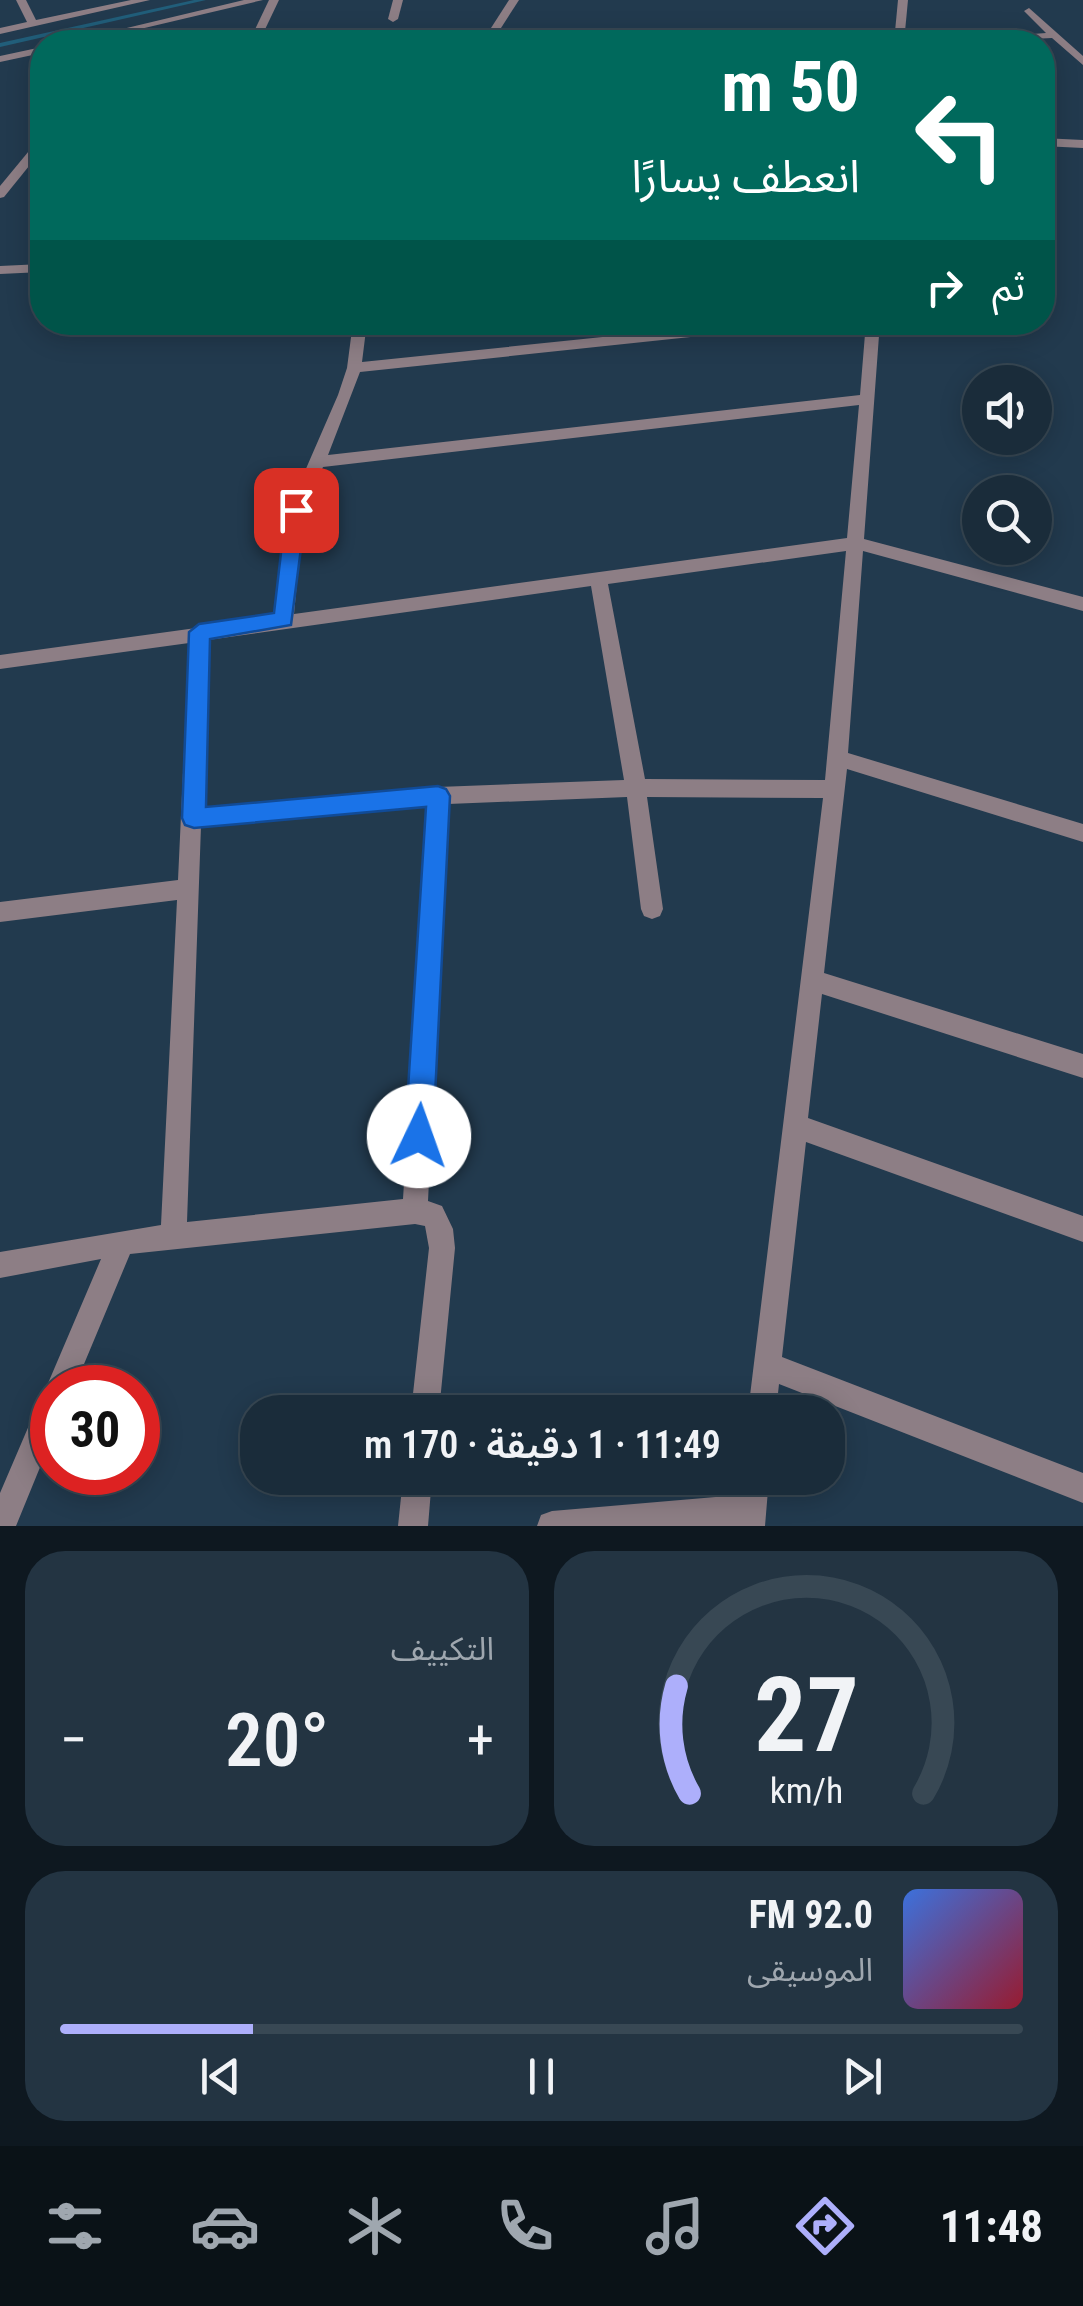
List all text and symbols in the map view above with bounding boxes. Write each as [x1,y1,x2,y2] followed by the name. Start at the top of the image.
[721,46,860,128] text: 50 m
[895,70,1025,200] icon: left
[631,150,860,203] text: انعطف يسارًا
[917,260,972,315] icon: right
[992,265,1025,309] text: ثم
[962,365,1052,565] map controls
[962,365,1052,455] button: sound
[254,468,339,553] pin
[962,475,1052,565] button: search
[269,483,324,538] icon: arrive
[367,1084,471,1188] position arrow
[30,1365,160,1495] speed limit sign: 30
[364,1423,721,1467] text: 11:49 · 1 دقيقة · 170 m
[391,1630,494,1668] text: التكييف
[753,1655,859,1776] text: 27
[225,1696,329,1784] text: 20°
[60,1708,88,1772] text: −
[467,1708,494,1772] text: +
[769,1770,843,1812] text: km/h
[749,1893,873,1937] text: 92.0 FM
[747,1951,873,1989] text: الموسيقى
[193,2049,248,2104] icon: previous
[514,2049,569,2104] icon: pause
[835,2049,890,2104] icon: next
[40,2191,110,2261] icon: filters
[190,2191,260,2261] icon: car
[340,2191,410,2261] icon: climate
[490,2191,560,2261] icon: phone
[640,2191,710,2261] icon: music
[790,2191,860,2261] icon: directions
[940,2200,1043,2253] text: 11:48

